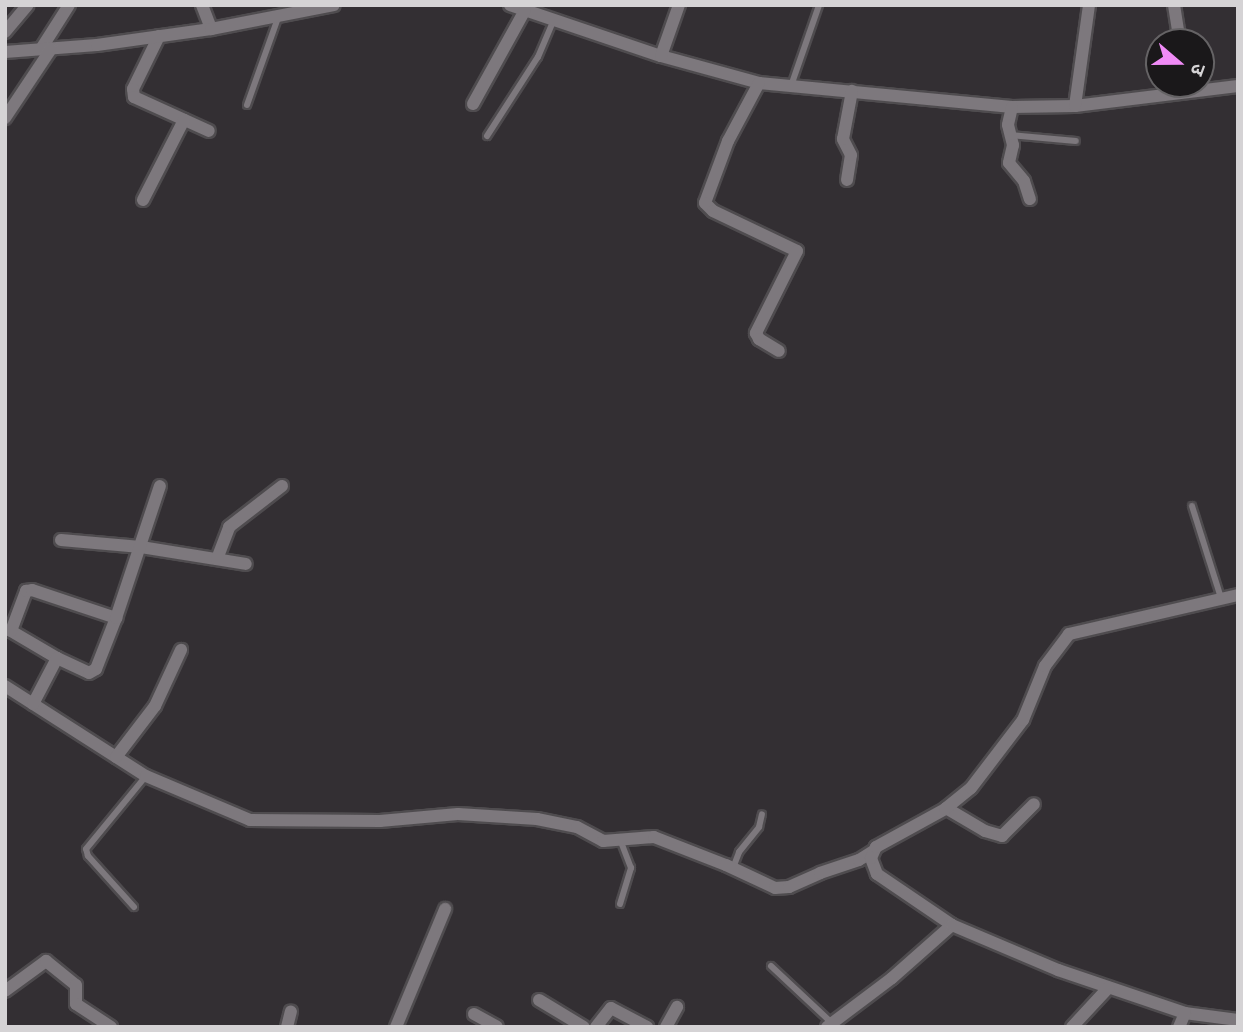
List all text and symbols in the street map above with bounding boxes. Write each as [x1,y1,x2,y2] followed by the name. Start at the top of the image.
[1145,28,1215,98] north arrow
[1186,61,1211,79] text: उ

